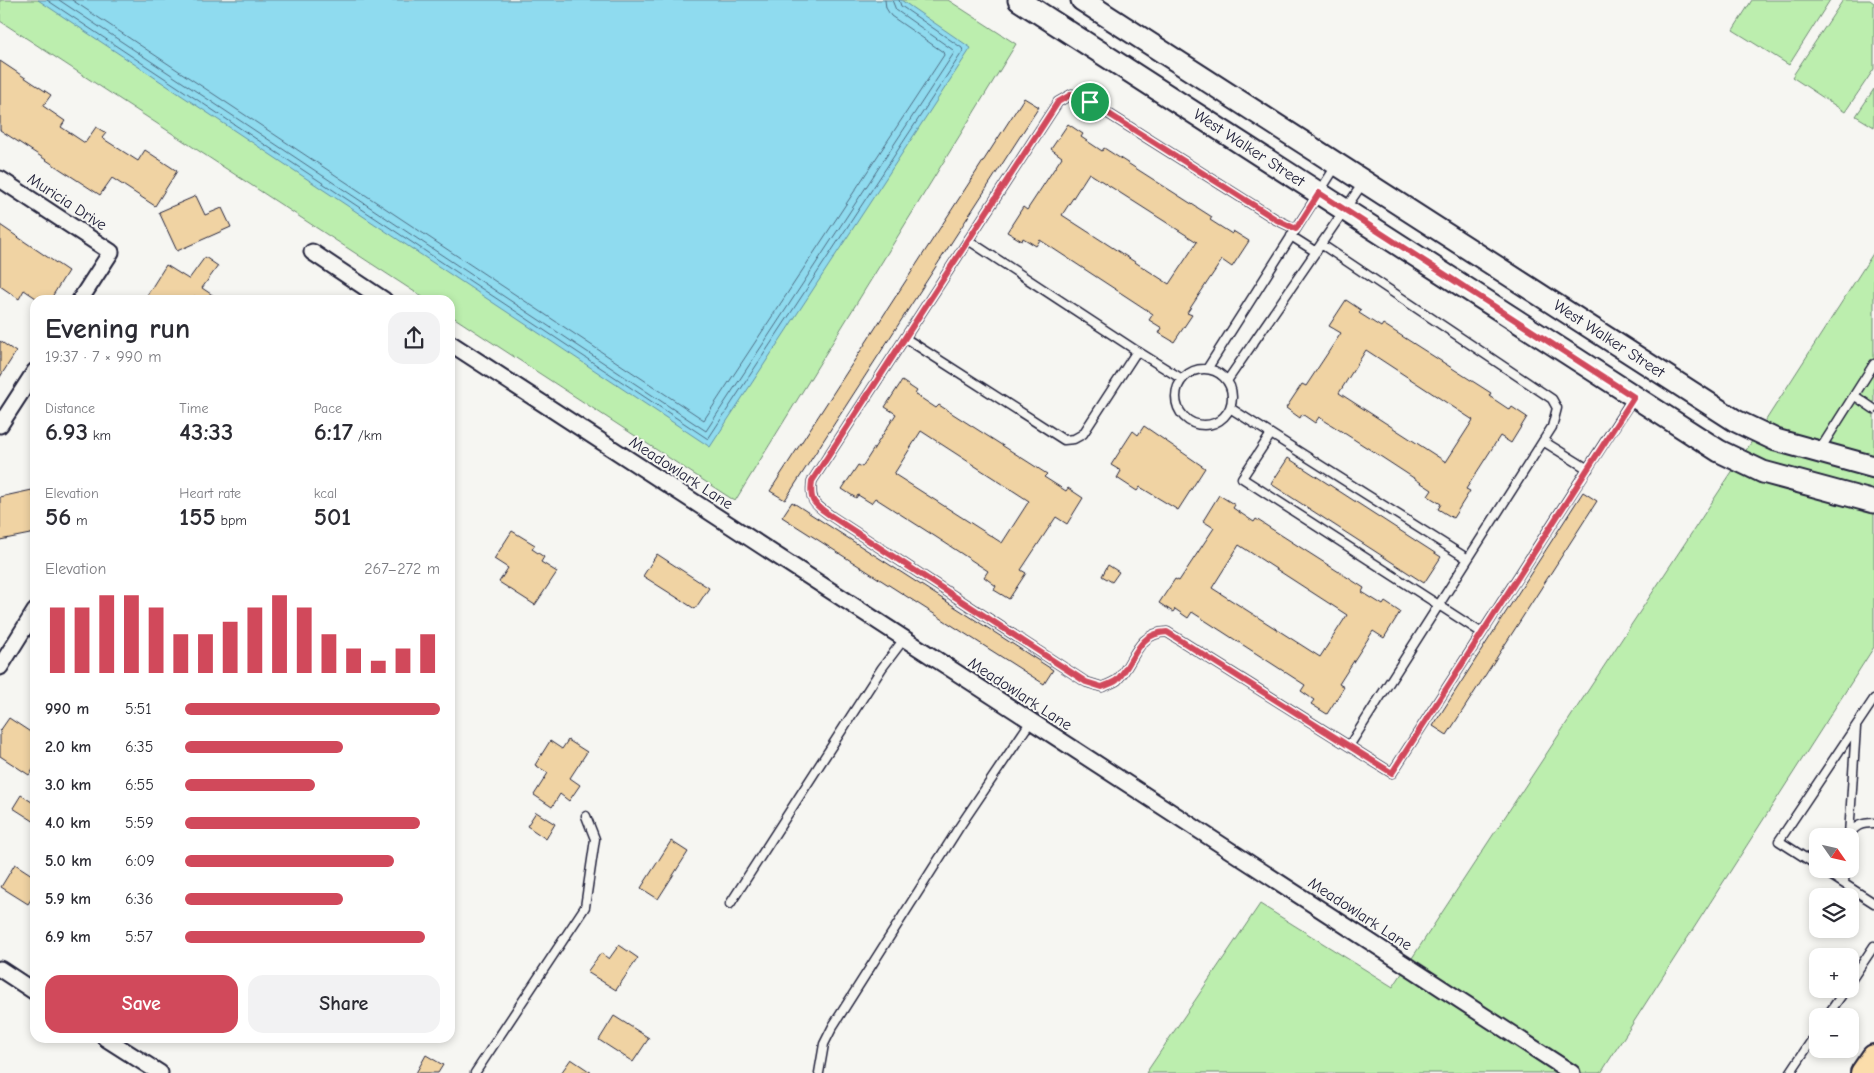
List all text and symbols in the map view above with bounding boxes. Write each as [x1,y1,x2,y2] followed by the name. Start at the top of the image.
[1069,81,1111,123] pin
[1076,88,1104,116] icon: arrive
[1190,105,1308,191] street label: West Walker Street
[24,170,110,234] street label: Muricia Drive
[1550,296,1668,382] street label: West Walker Street
[388,312,440,364] button: share
[45,313,190,345] text: Evening run
[45,348,161,366] text: 19:37 · 7 × 990 m
[45,400,95,417] text: Distance
[179,400,208,417] text: Time
[314,400,342,417] text: Pace
[45,417,88,446] text: 6.93
[179,417,233,446] text: 43:33
[314,417,353,446] text: 6:17
[88,427,111,444] text: km
[353,427,382,444] text: /km
[626,433,736,513] street label: Meadowlark Lane
[45,485,99,502] text: Elevation
[179,485,241,502] text: Heart rate
[314,485,337,502] text: kcal
[45,502,71,531] text: 56
[179,502,216,531] text: 155
[314,502,351,531] text: 501
[71,512,88,529] text: m
[216,512,247,529] text: bpm
[45,560,106,578] text: Elevation
[364,560,440,578] text: 267–272 m
[965,654,1075,734] street label: Meadowlark Lane
[45,700,89,718] text: 990 m
[125,700,152,718] text: 5:51
[45,738,91,756] text: 2.0 km
[125,738,153,756] text: 6:35
[45,776,91,794] text: 3.0 km
[125,776,154,794] text: 6:55
[45,814,91,832] text: 4.0 km
[125,814,154,832] text: 5:59
[1809,828,1859,878] north arrow
[1809,828,1859,1058] map controls
[45,852,92,870] text: 5.0 km
[125,852,155,870] text: 6:09
[1305,874,1415,954] street label: Meadowlark Lane
[1809,888,1859,938] button: layers
[45,890,91,908] text: 5.9 km
[125,890,153,908] text: 6:36
[45,928,91,946] text: 6.9 km
[125,928,153,946] text: 5:57
[1809,948,1859,998] button: +
[45,975,238,1033] button: Save
[248,975,440,1033] button: Share
[1809,1008,1859,1058] button: −

